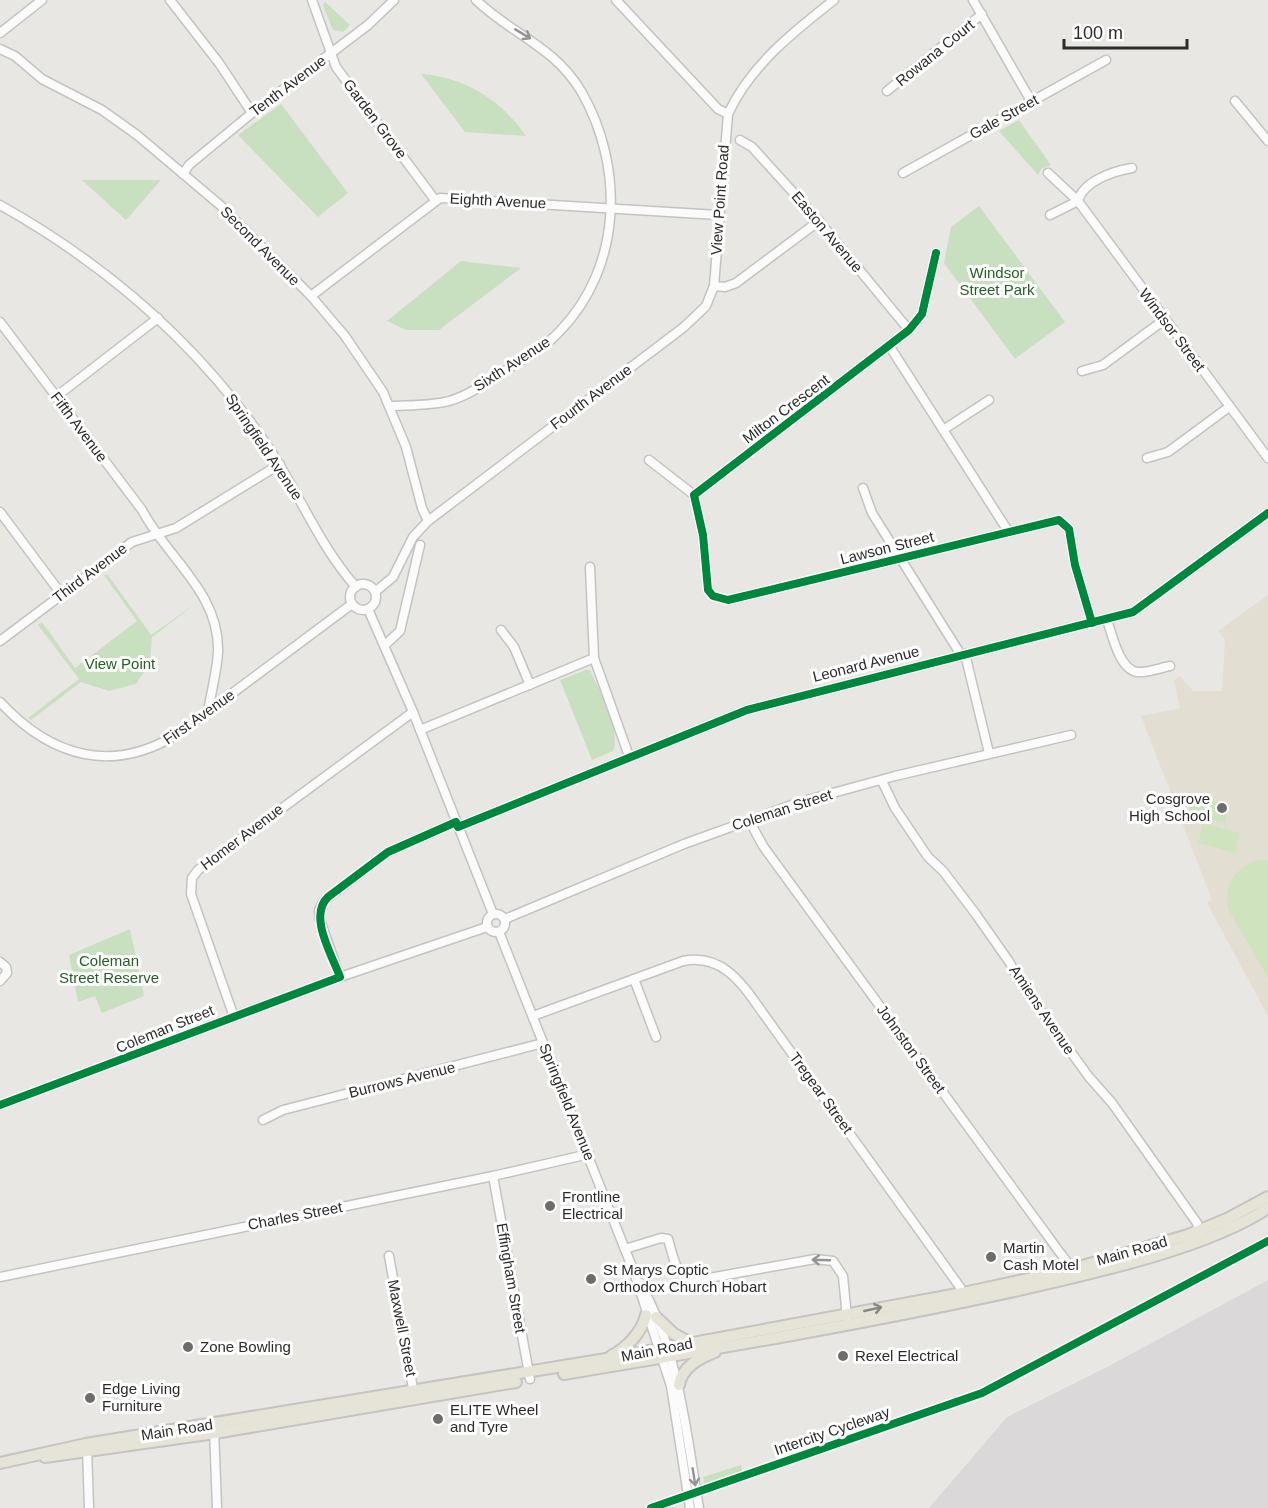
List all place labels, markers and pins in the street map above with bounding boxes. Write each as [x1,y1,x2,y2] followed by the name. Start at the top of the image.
[1129,790,1210,824] place label: Cosgrove High School
[1215,801,1229,815] marker: Cosgrove High School
[562,1188,623,1222] place label: Frontline Electrical
[543,1199,557,1213] marker: Frontline Electrical
[1003,1239,1079,1273] place label: Martin Cash Motel
[984,1250,998,1264] marker: Martin Cash Motel
[603,1261,767,1295] place label: St Marys Coptic Orthodox Church Hobart
[584,1272,598,1286] marker: St Marys Coptic Orthodox Church Hobart
[200,1338,291,1355] place label: Zone Bowling
[181,1340,195,1354] marker: Zone Bowling
[855,1347,958,1364] place label: Rexel Electrical
[836,1349,850,1363] marker: Rexel Electrical
[102,1380,180,1414] place label: Edge Living Furniture
[83,1391,97,1405] marker: Edge Living Furniture
[450,1401,538,1435] place label: ELITE Wheel and Tyre
[431,1412,445,1426] marker: ELITE Wheel and Tyre

